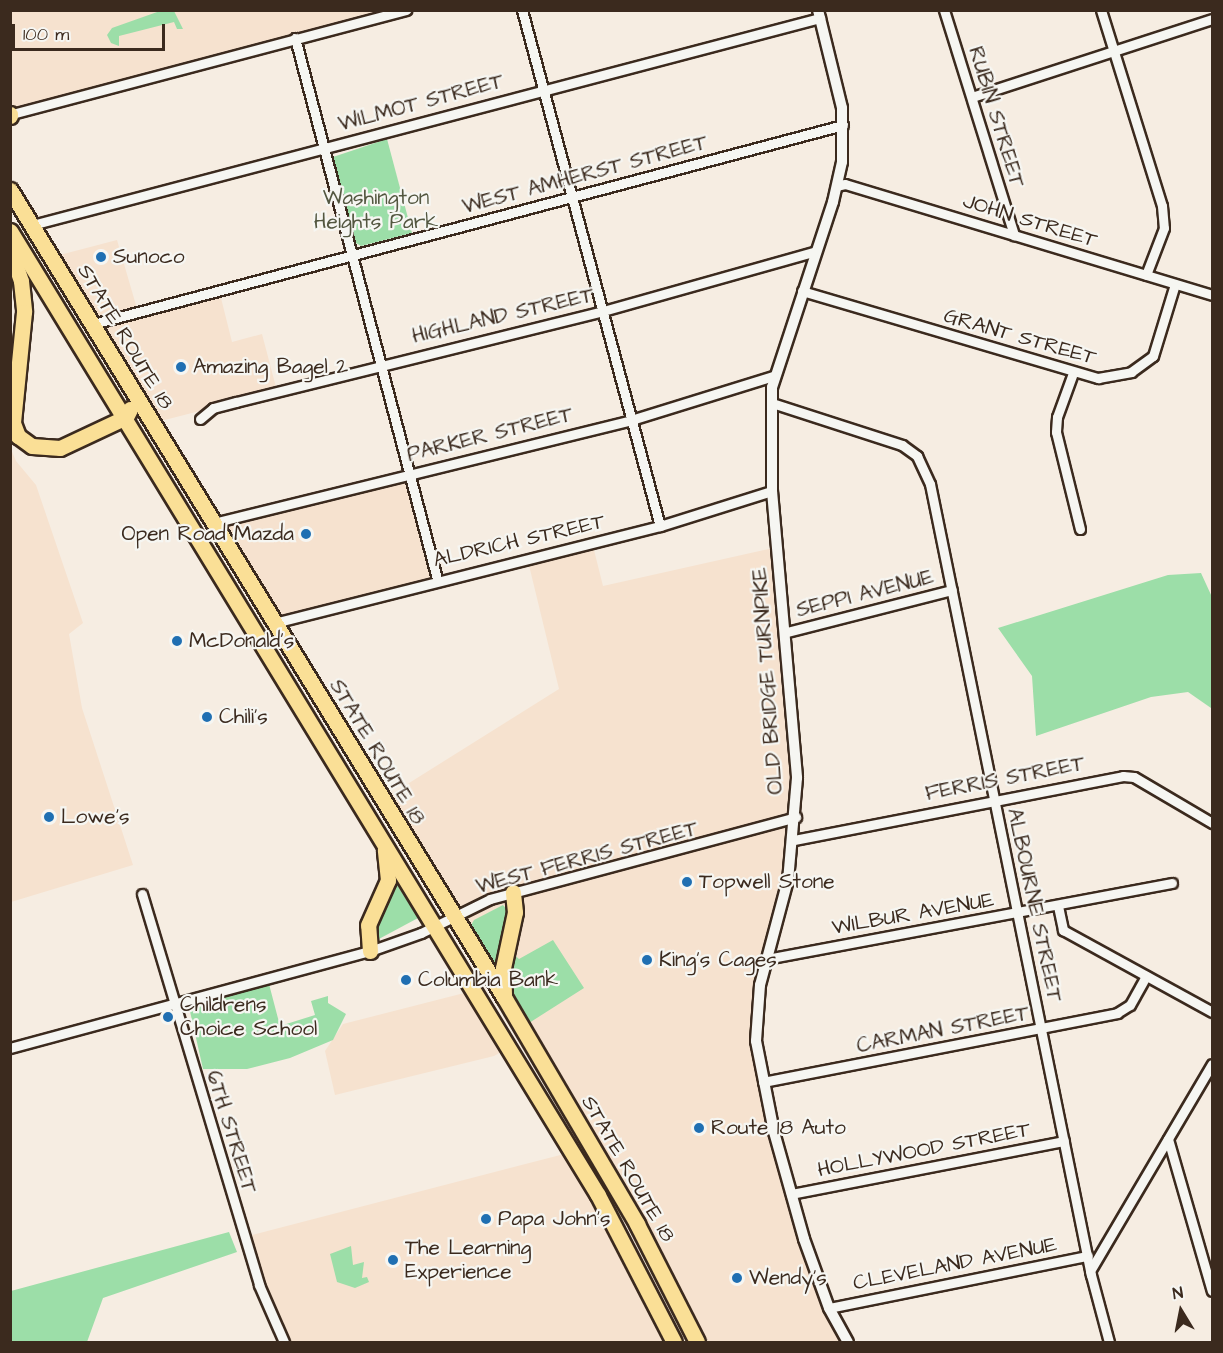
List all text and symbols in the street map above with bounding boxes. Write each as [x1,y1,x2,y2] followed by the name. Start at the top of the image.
[15,12,168,50] scale bar
[23,22,69,47] text: 100 m
[963,44,1029,190] street label: RUBIN STREET
[336,69,506,137] street label: WILMOT STREET
[460,130,710,220] street label: WEST AMHERST STREET
[314,185,438,235] park label: Washington Heights Park
[960,189,1100,253] street label: JOHN STREET
[113,244,185,270] place label: Sunoco
[94,250,108,264] marker: Sunoco
[72,260,178,414] street label: STATE ROUTE 18
[410,283,596,349] street label: HIGHLAND STREET
[941,303,1099,371] street label: GRANT STREET
[193,354,348,380] place label: Amazing Bagel 2
[174,360,188,374] marker: Amazing Bagel 2
[405,402,575,468] street label: PARKER STREET
[431,509,607,573] street label: ALDRICH STREET
[121,521,294,547] place label: Open Road Mazda
[299,527,313,541] marker: Open Road Mazda
[794,565,936,623] street label: SEPPI AVENUE
[747,567,789,795] street label: OLD BRIDGE TURNPIKE
[189,628,294,654] place label: McDonald's
[170,634,184,648] marker: McDonald's
[324,675,430,829] street label: STATE ROUTE 18
[219,704,268,730] place label: Chili's
[200,710,214,724] marker: Chili's
[923,751,1087,807] street label: FERRIS STREET
[61,804,130,830] place label: Lowe's
[1001,806,1067,1004] street label: ALBOURNE STREET
[42,810,56,824] marker: Lowe's
[473,816,701,900] street label: WEST FERRIS STREET
[699,869,835,895] place label: Topwell Stone
[680,875,694,889] marker: Topwell Stone
[830,887,996,941] street label: WILBUR AVENUE
[659,947,777,973] place label: King's Cages
[640,953,654,967] marker: King's Cages
[418,967,558,993] place label: Columbia Bank
[399,973,413,987] marker: Columbia Bank
[180,992,317,1042] place label: Childrens Choice School
[855,1001,1031,1059] street label: CARMAN STREET
[161,1010,175,1024] marker: Childrens Choice School
[200,1068,262,1196] street label: 6TH STREET
[576,1091,680,1247] street label: STATE ROUTE 18
[711,1115,846,1141] place label: Route 18 Auto
[815,1117,1033,1183] street label: HOLLYWOOD STREET
[692,1121,706,1135] marker: Route 18 Auto
[498,1206,611,1232] place label: Papa John's
[479,1212,493,1226] marker: Papa John's
[851,1232,1059,1296] street label: CLEVELAND AVENUE
[405,1235,531,1285] place label: The Learning Experience
[386,1253,400,1267] marker: The Learning Experience
[749,1265,827,1291] place label: Wendy's
[730,1271,744,1285] marker: Wendy's
[1151,1281,1211,1341] north arrow
[1171,1282,1185,1305] text: N

